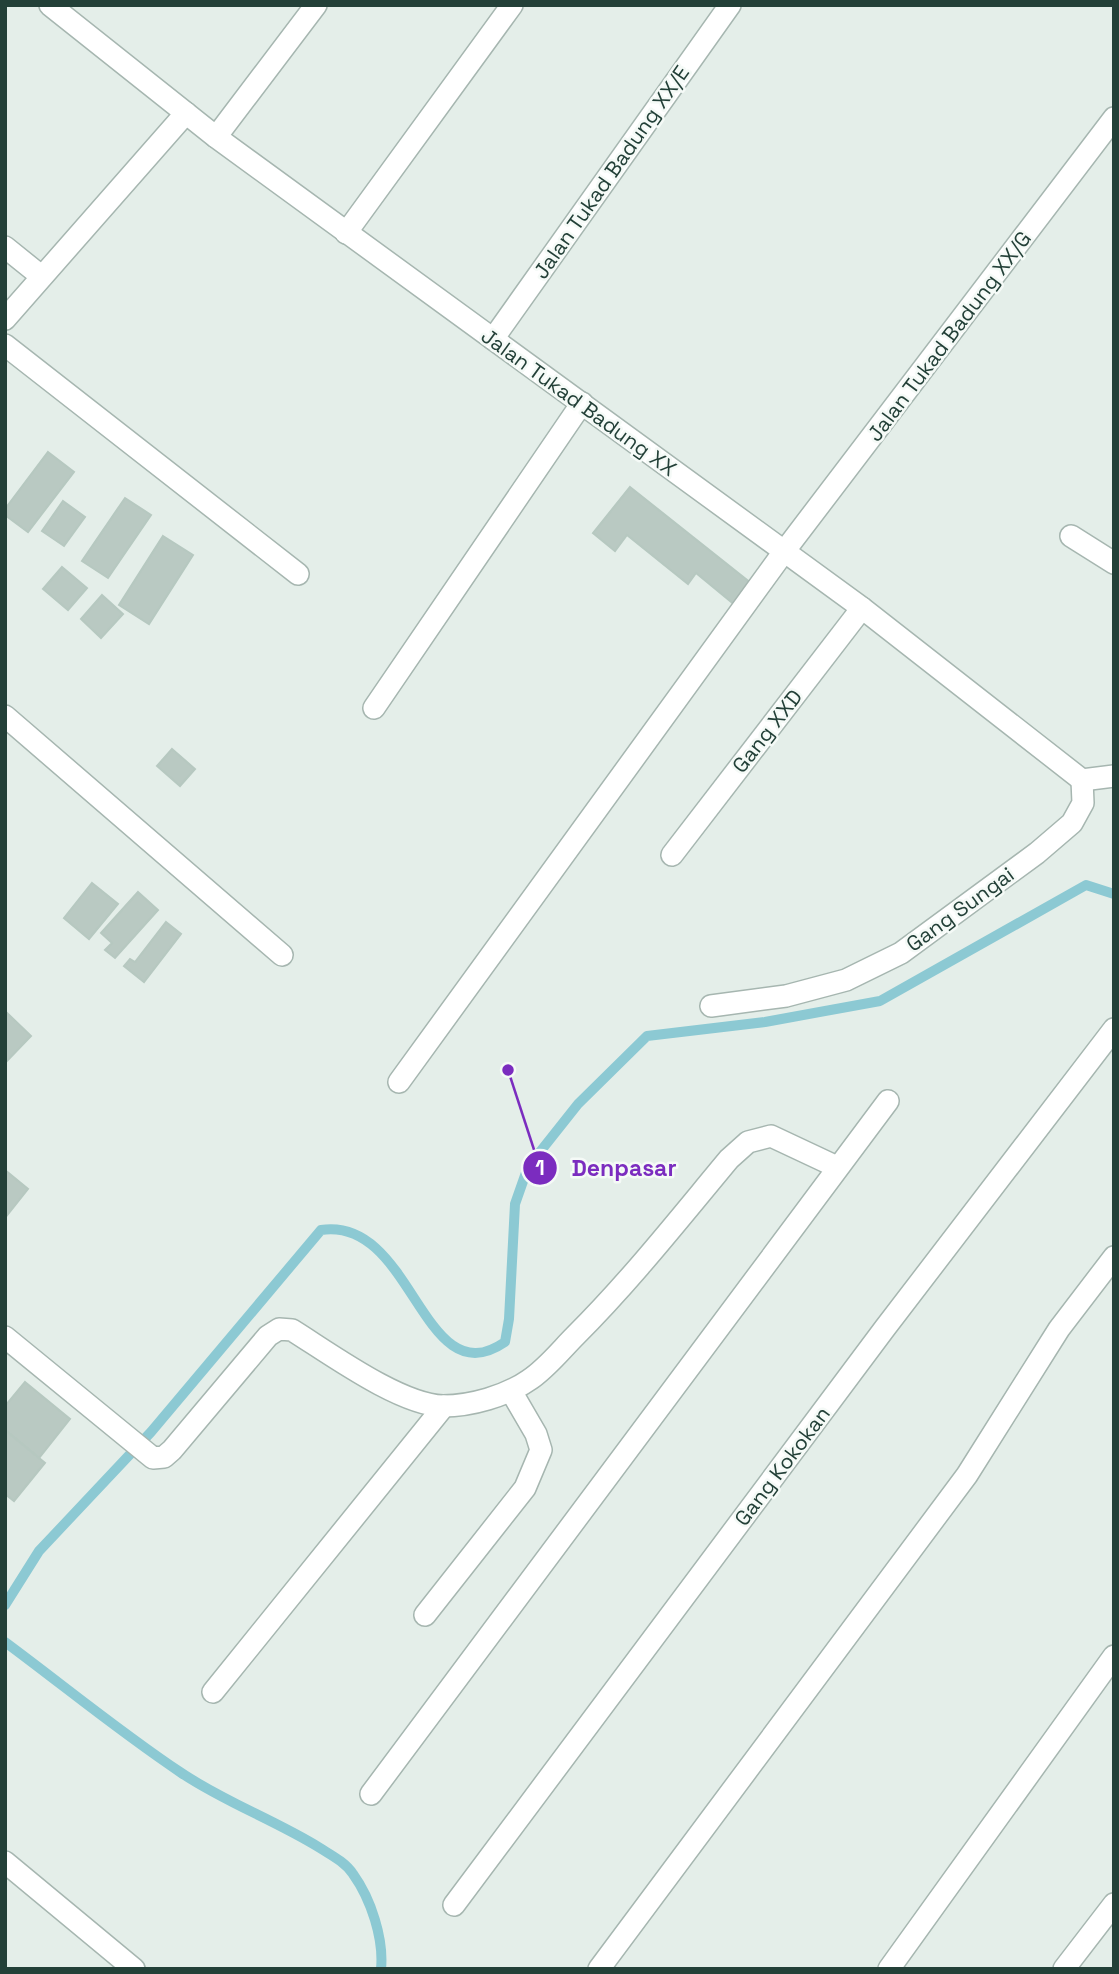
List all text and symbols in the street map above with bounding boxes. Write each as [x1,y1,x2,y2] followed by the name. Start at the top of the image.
[527,60,695,284] street label: Jalan Tukad Badung XX/E
[861,225,1037,447] street label: Jalan Tukad Badung XX/G
[476,322,682,482] street label: Jalan Tukad Badung XX
[726,684,808,778] street label: Gang XXD
[901,861,1019,957] street label: Gang Sungai
[522,1146,690,1190] callout: Denpasar
[572,1153,677,1183] text: Denpasar
[535,1154,545,1181] text: 1
[728,1401,836,1531] street label: Gang Kokokan

